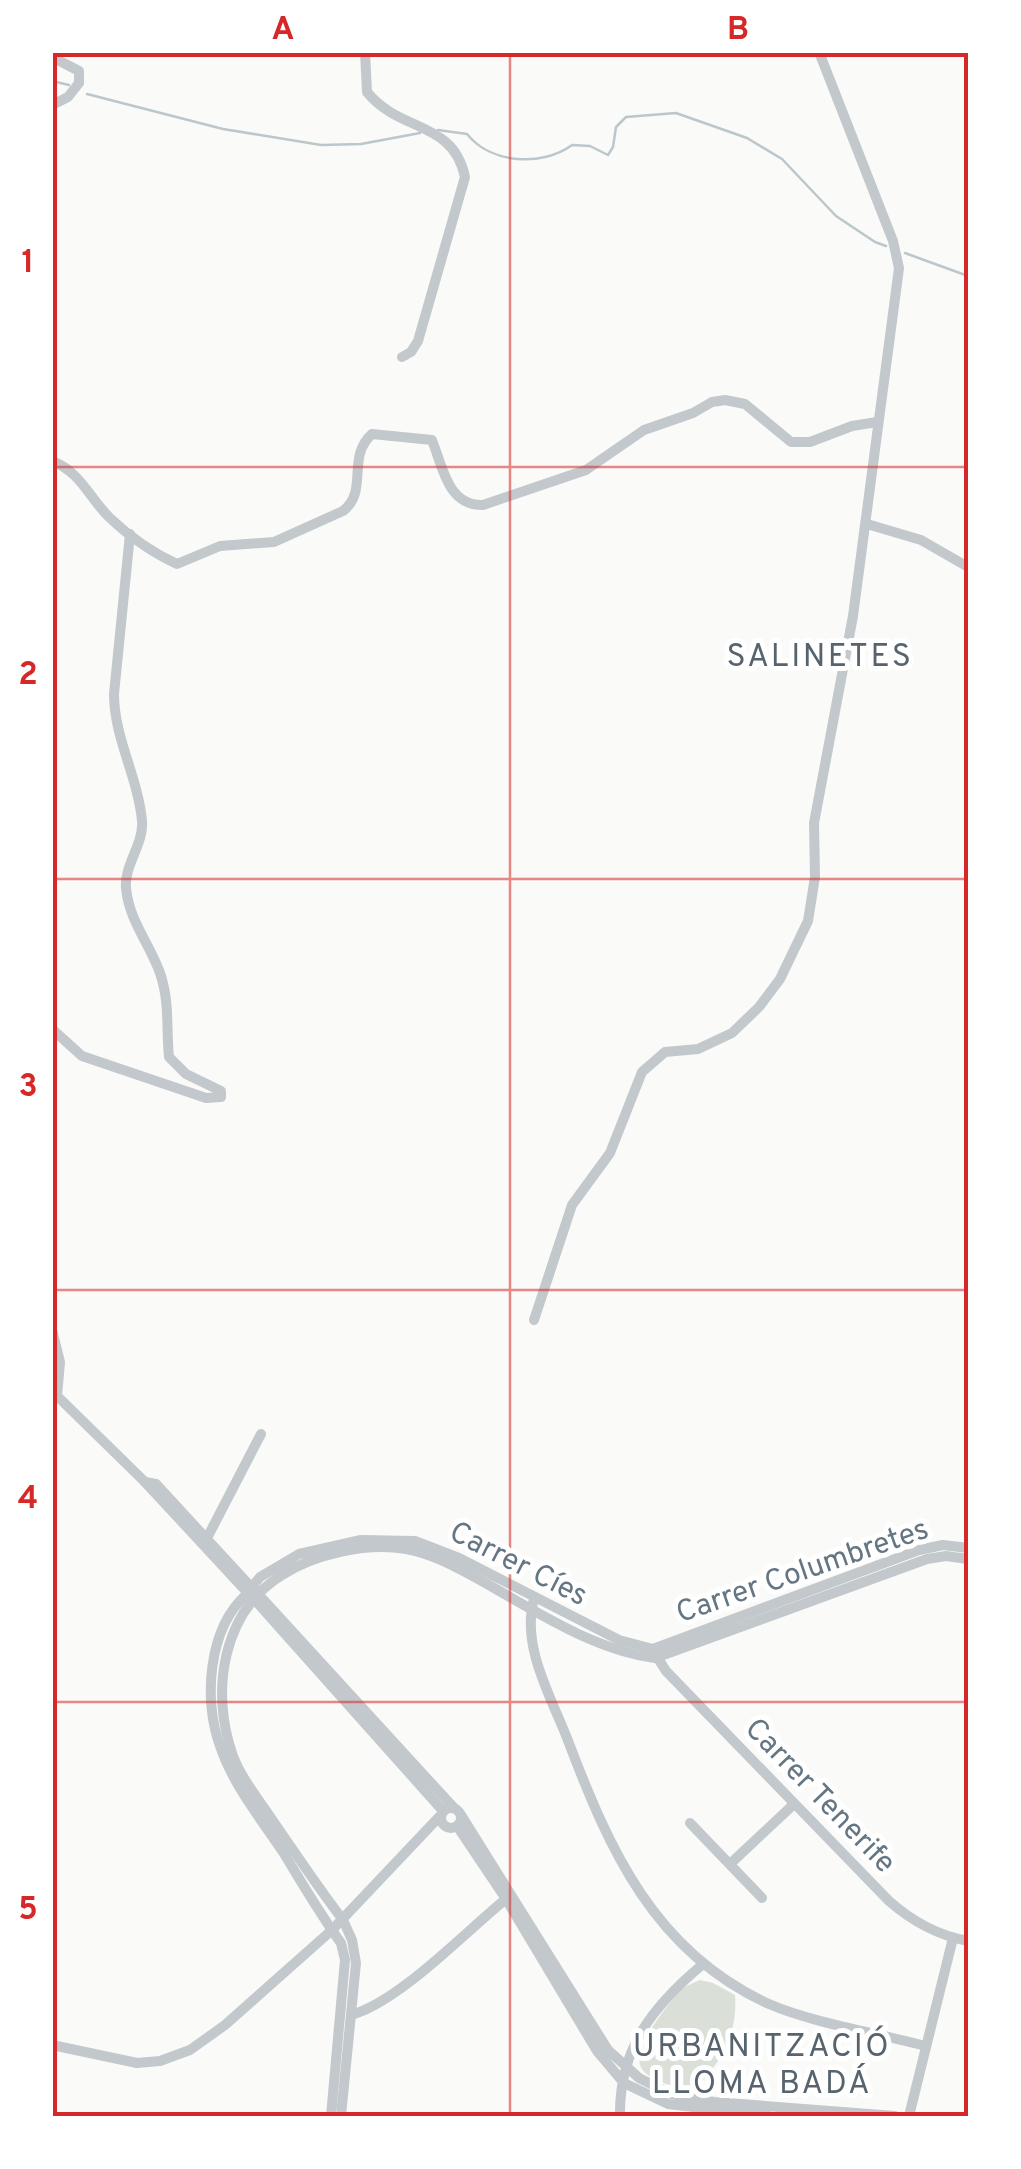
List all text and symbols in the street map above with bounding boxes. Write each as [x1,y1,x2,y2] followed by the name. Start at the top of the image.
[272,11,294,51] text: A
[727,11,749,51] text: B
[22,244,34,284] text: 1
[727,638,913,678] district label: SALINETES
[18,656,38,696] text: 2
[18,1068,38,1108] text: 3
[18,1480,38,1520] text: 4
[672,1512,934,1633] street label: Carrer Columbretes
[443,1515,593,1616] street label: Carrer Cíes
[736,1711,903,1882] street label: Carrer Tenerife
[18,1891,38,1931] text: 5
[633,2025,891,2105] district label: URBANITZACIÓ LLOMA BADÁ

